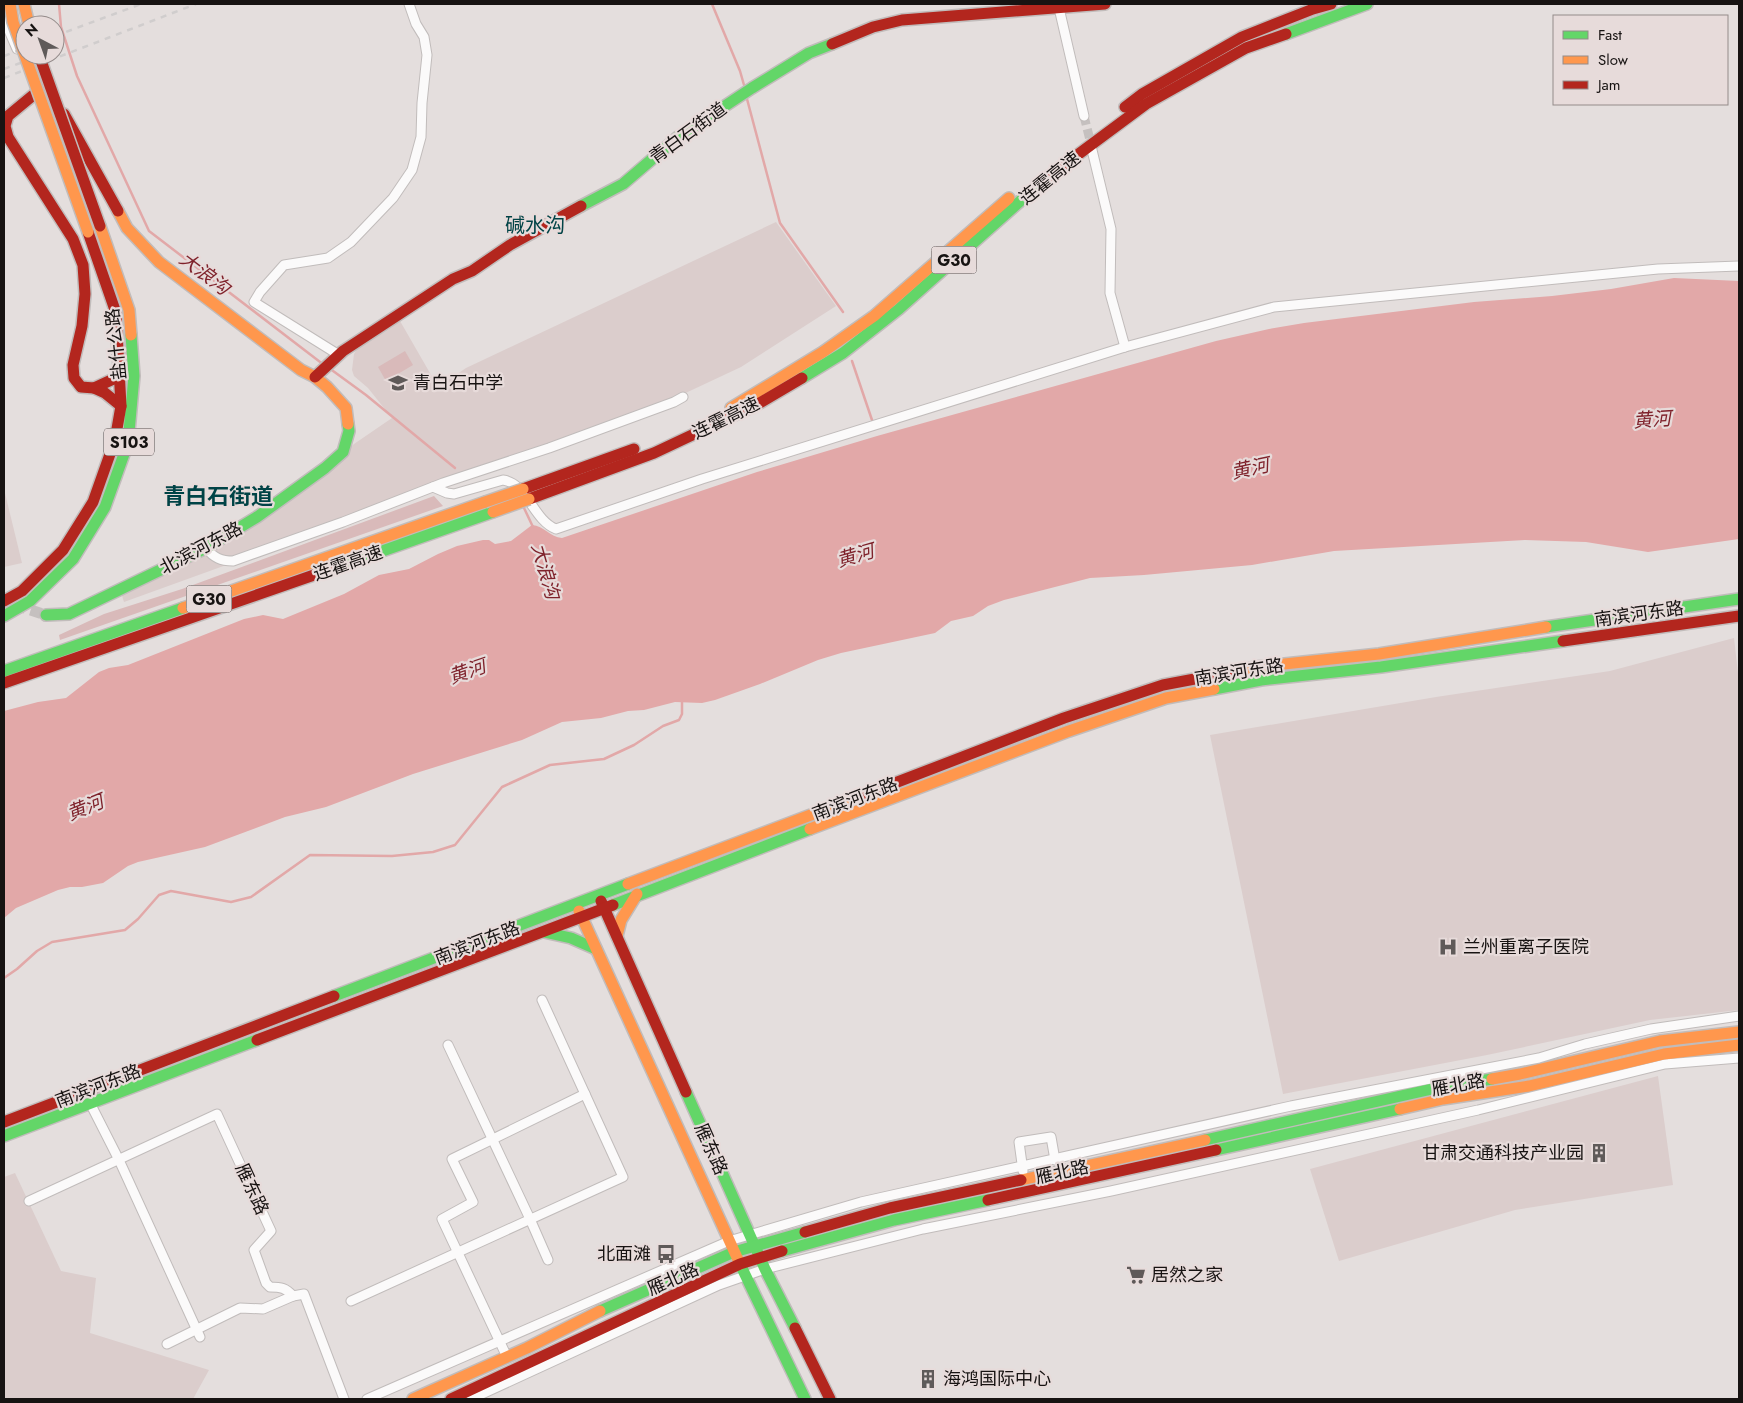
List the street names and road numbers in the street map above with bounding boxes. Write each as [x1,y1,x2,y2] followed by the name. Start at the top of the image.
[644,96,732,170] street label: 青白石街道
[1014,145,1086,211] street label: 连霍高速
[932,246,976,274] road number: G30
[99,307,133,381] street label: 盐什公路
[688,391,764,445] street label: 连霍高速
[104,428,154,456] road number: S103
[155,515,247,581] street label: 北滨河东路
[310,539,386,587] street label: 连霍高速
[186,586,232,612] road number: G30
[1593,595,1685,633] street label: 南滨河东路
[1193,652,1285,692] street label: 南滨河东路
[808,771,902,827] street label: 南滨河东路
[430,915,524,971] street label: 南滨河东路
[51,1058,145,1114] street label: 南滨河东路
[1429,1068,1487,1102] street label: 雁北路
[688,1119,734,1179] street label: 雁东路
[1033,1154,1091,1190] street label: 雁北路
[229,1159,275,1219] street label: 雁东路
[643,1256,703,1302] street label: 雁北路

